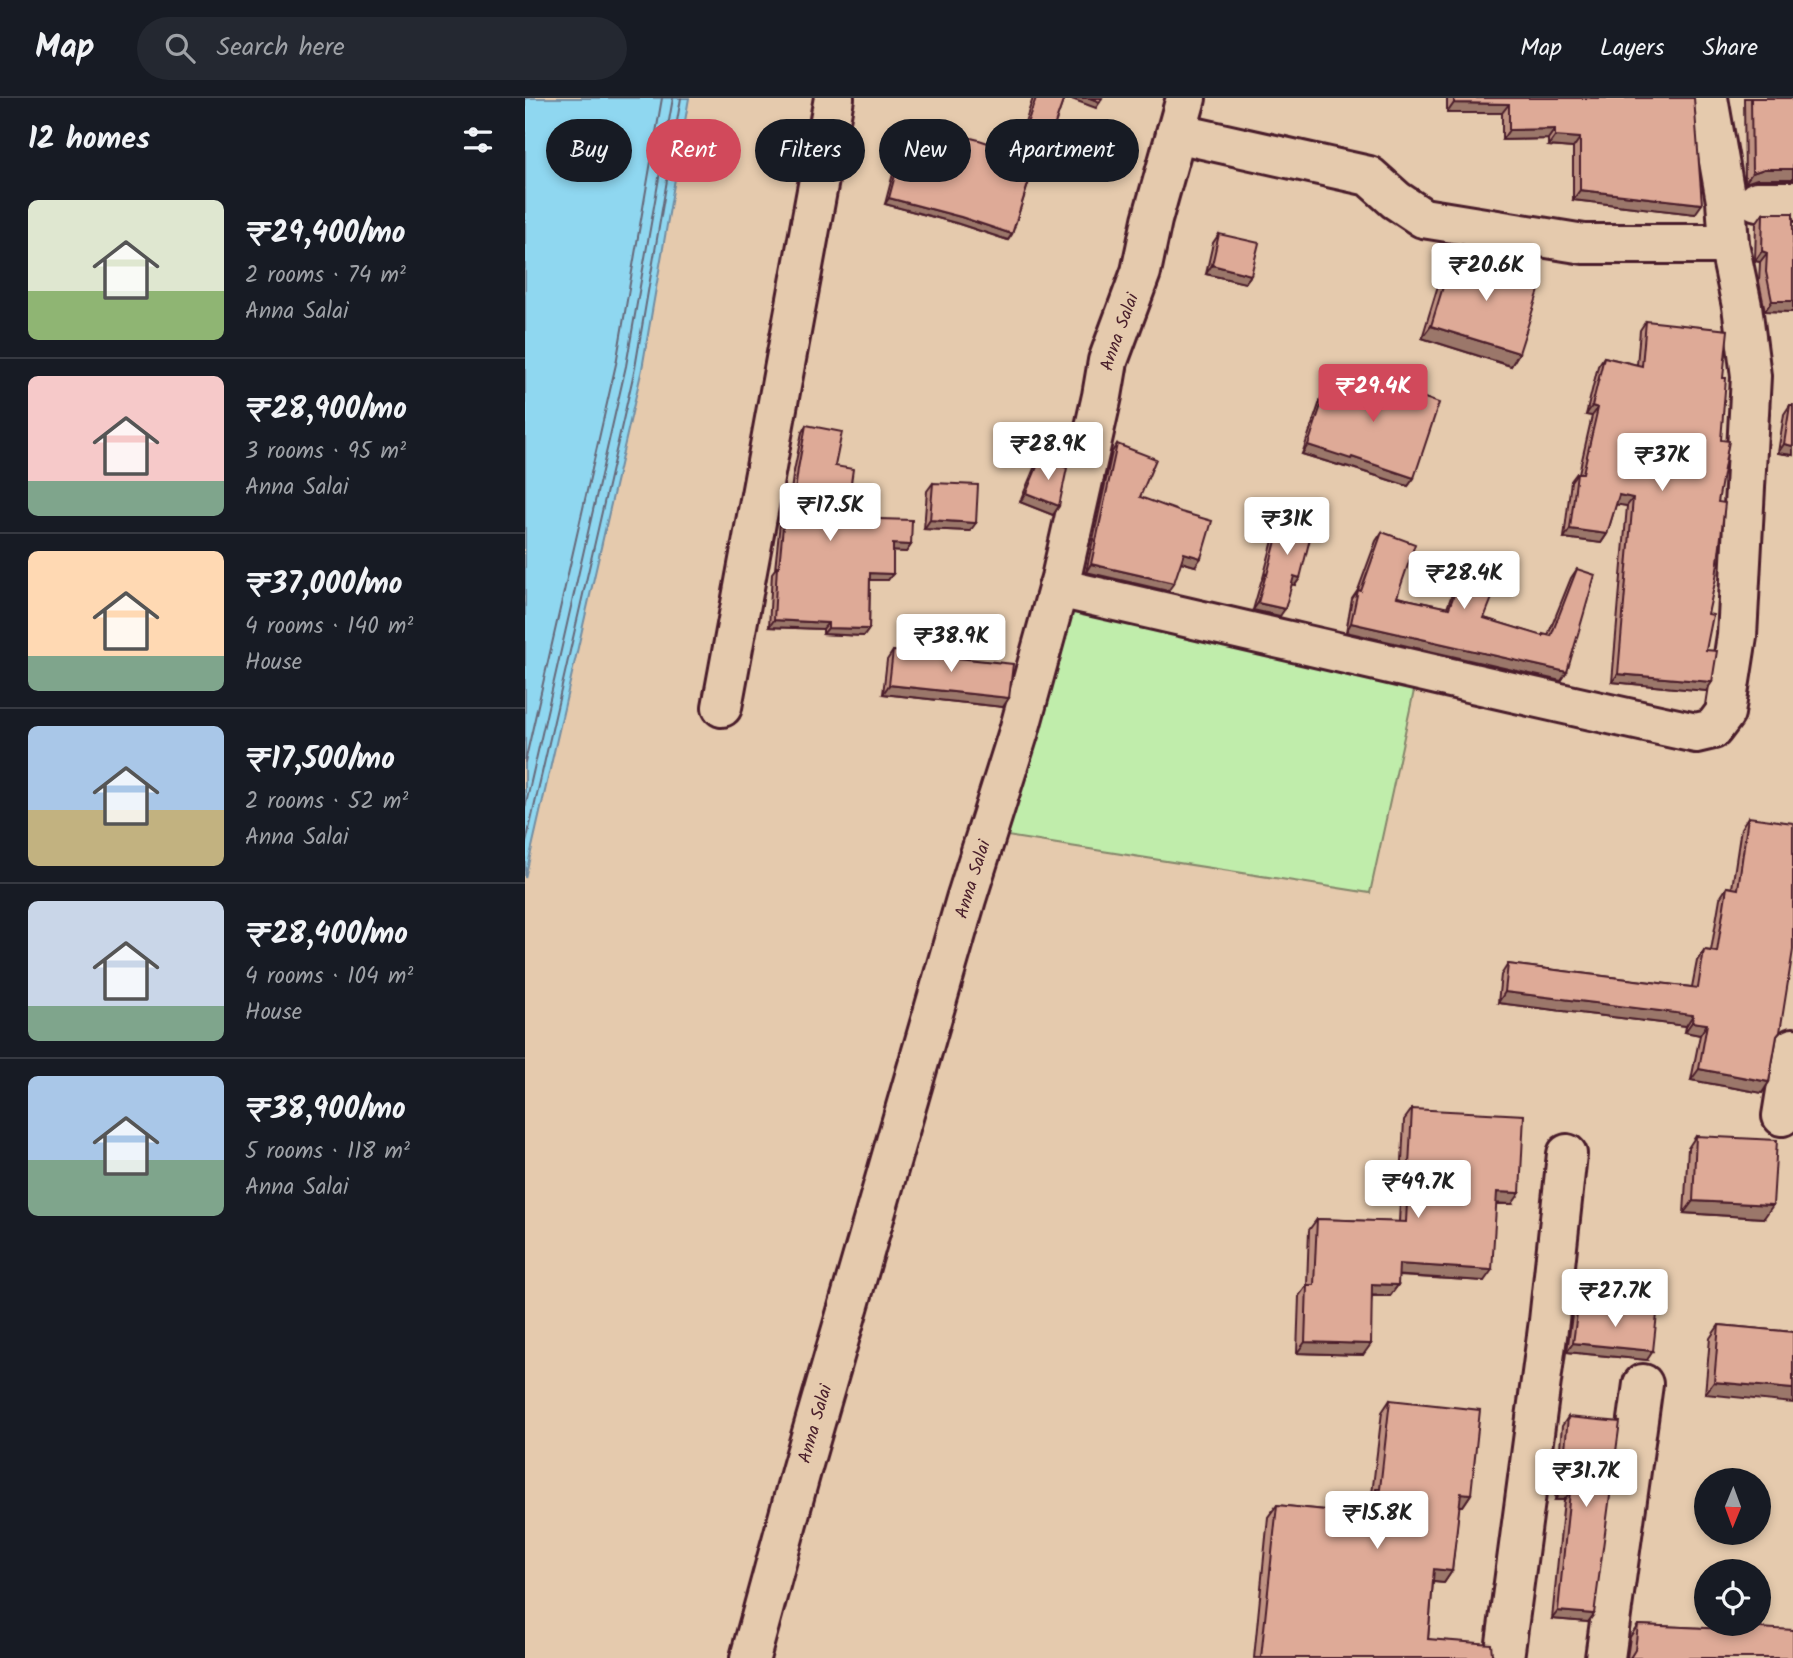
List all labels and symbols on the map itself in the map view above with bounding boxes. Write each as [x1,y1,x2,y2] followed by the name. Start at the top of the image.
[1429,244,1543,303] pin: ₹20.6K
[1094,289,1148,373] street label: Anna Salai
[1316,364,1430,424] pin: ₹29.4K
[991,422,1105,482] pin: ₹28.9K
[1621,434,1703,493] pin: ₹37K
[773,484,887,543] pin: ₹17.5K
[1246,498,1328,557] pin: ₹31K
[1407,552,1521,611] pin: ₹28.4K
[894,614,1008,674] pin: ₹38.9K
[948,836,1000,922] street label: Anna Salai
[1361,1160,1475,1220] pin: ₹49.7K
[1558,1270,1672,1329] pin: ₹27.7K
[791,1381,841,1467] street label: Anna Salai
[1529,1450,1643,1509] pin: ₹31.7K
[1694,1468,1771,1545] north arrow
[1320,1492,1434,1551] pin: ₹15.8K

